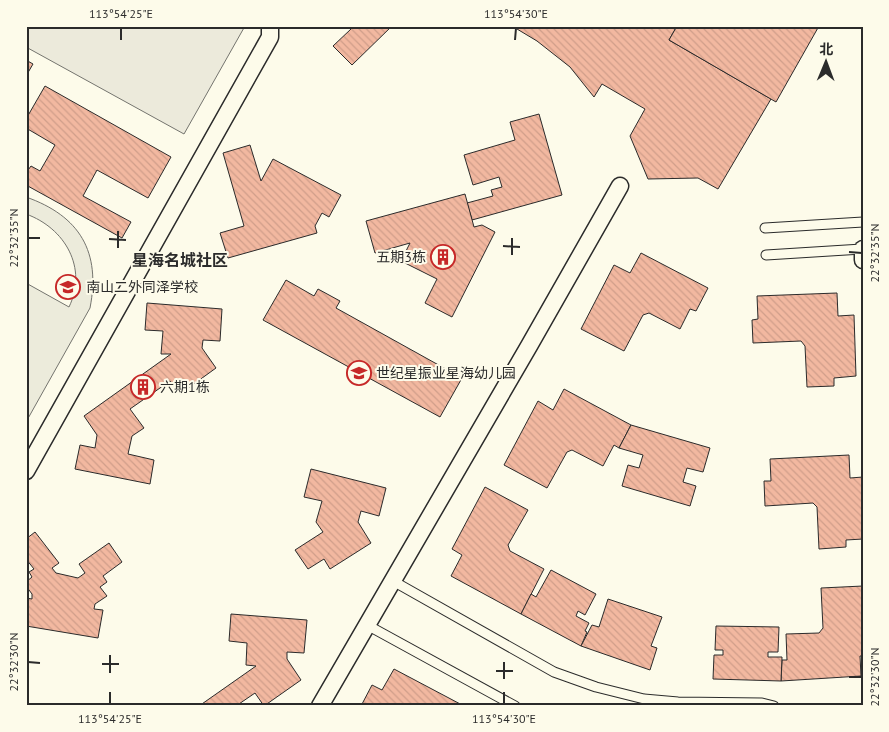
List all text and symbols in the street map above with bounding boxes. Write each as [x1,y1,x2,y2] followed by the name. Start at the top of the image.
[89,6,153,21] text: 113°54'25"E
[484,6,548,21] text: 113°54'30"E
[802,38,852,88] north arrow
[819,40,833,58] text: 北
[6,208,21,268] text: 22°32'35"N
[867,223,882,283] text: 22°32'35"N
[430,244,456,270] building icon: 五期3栋
[376,248,426,266] place label: 五期3栋
[132,250,228,270] district label: 星海名城社区
[55,274,81,300] school or university icon: 南山二外同泽学校
[86,278,198,296] place label: 南山二外同泽学校
[346,360,372,386] school or university icon: 世纪星振业星海幼儿园
[376,364,516,382] place label: 世纪星振业星海幼儿园
[130,374,156,400] building icon: 六期1栋
[160,378,210,396] place label: 六期1栋
[6,632,21,692] text: 22°32'30"N
[867,647,882,707] text: 22°32'30"N
[78,711,142,726] text: 113°54'25"E
[472,711,536,726] text: 113°54'30"E

